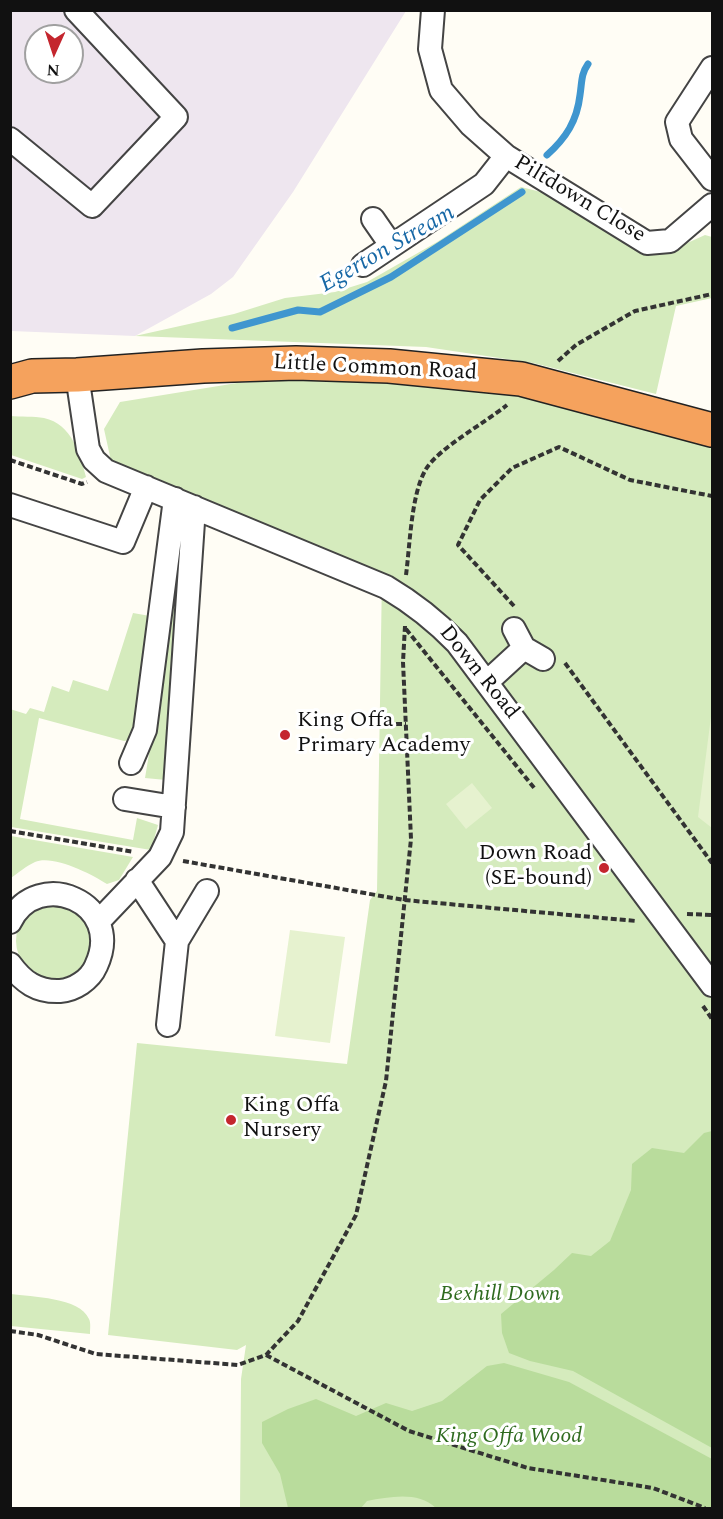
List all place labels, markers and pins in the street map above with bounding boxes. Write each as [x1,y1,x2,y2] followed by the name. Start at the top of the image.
[297,709,470,760] place label: King Offa Primary Academy
[278,728,292,742] marker: King Offa Primary Academy
[479,842,592,894] place label: Down Road (SE-bound)
[597,861,611,875] marker: Down Road (SE-bound)
[243,1094,339,1146] place label: King Offa Nursery
[224,1113,238,1127] marker: King Offa Nursery

